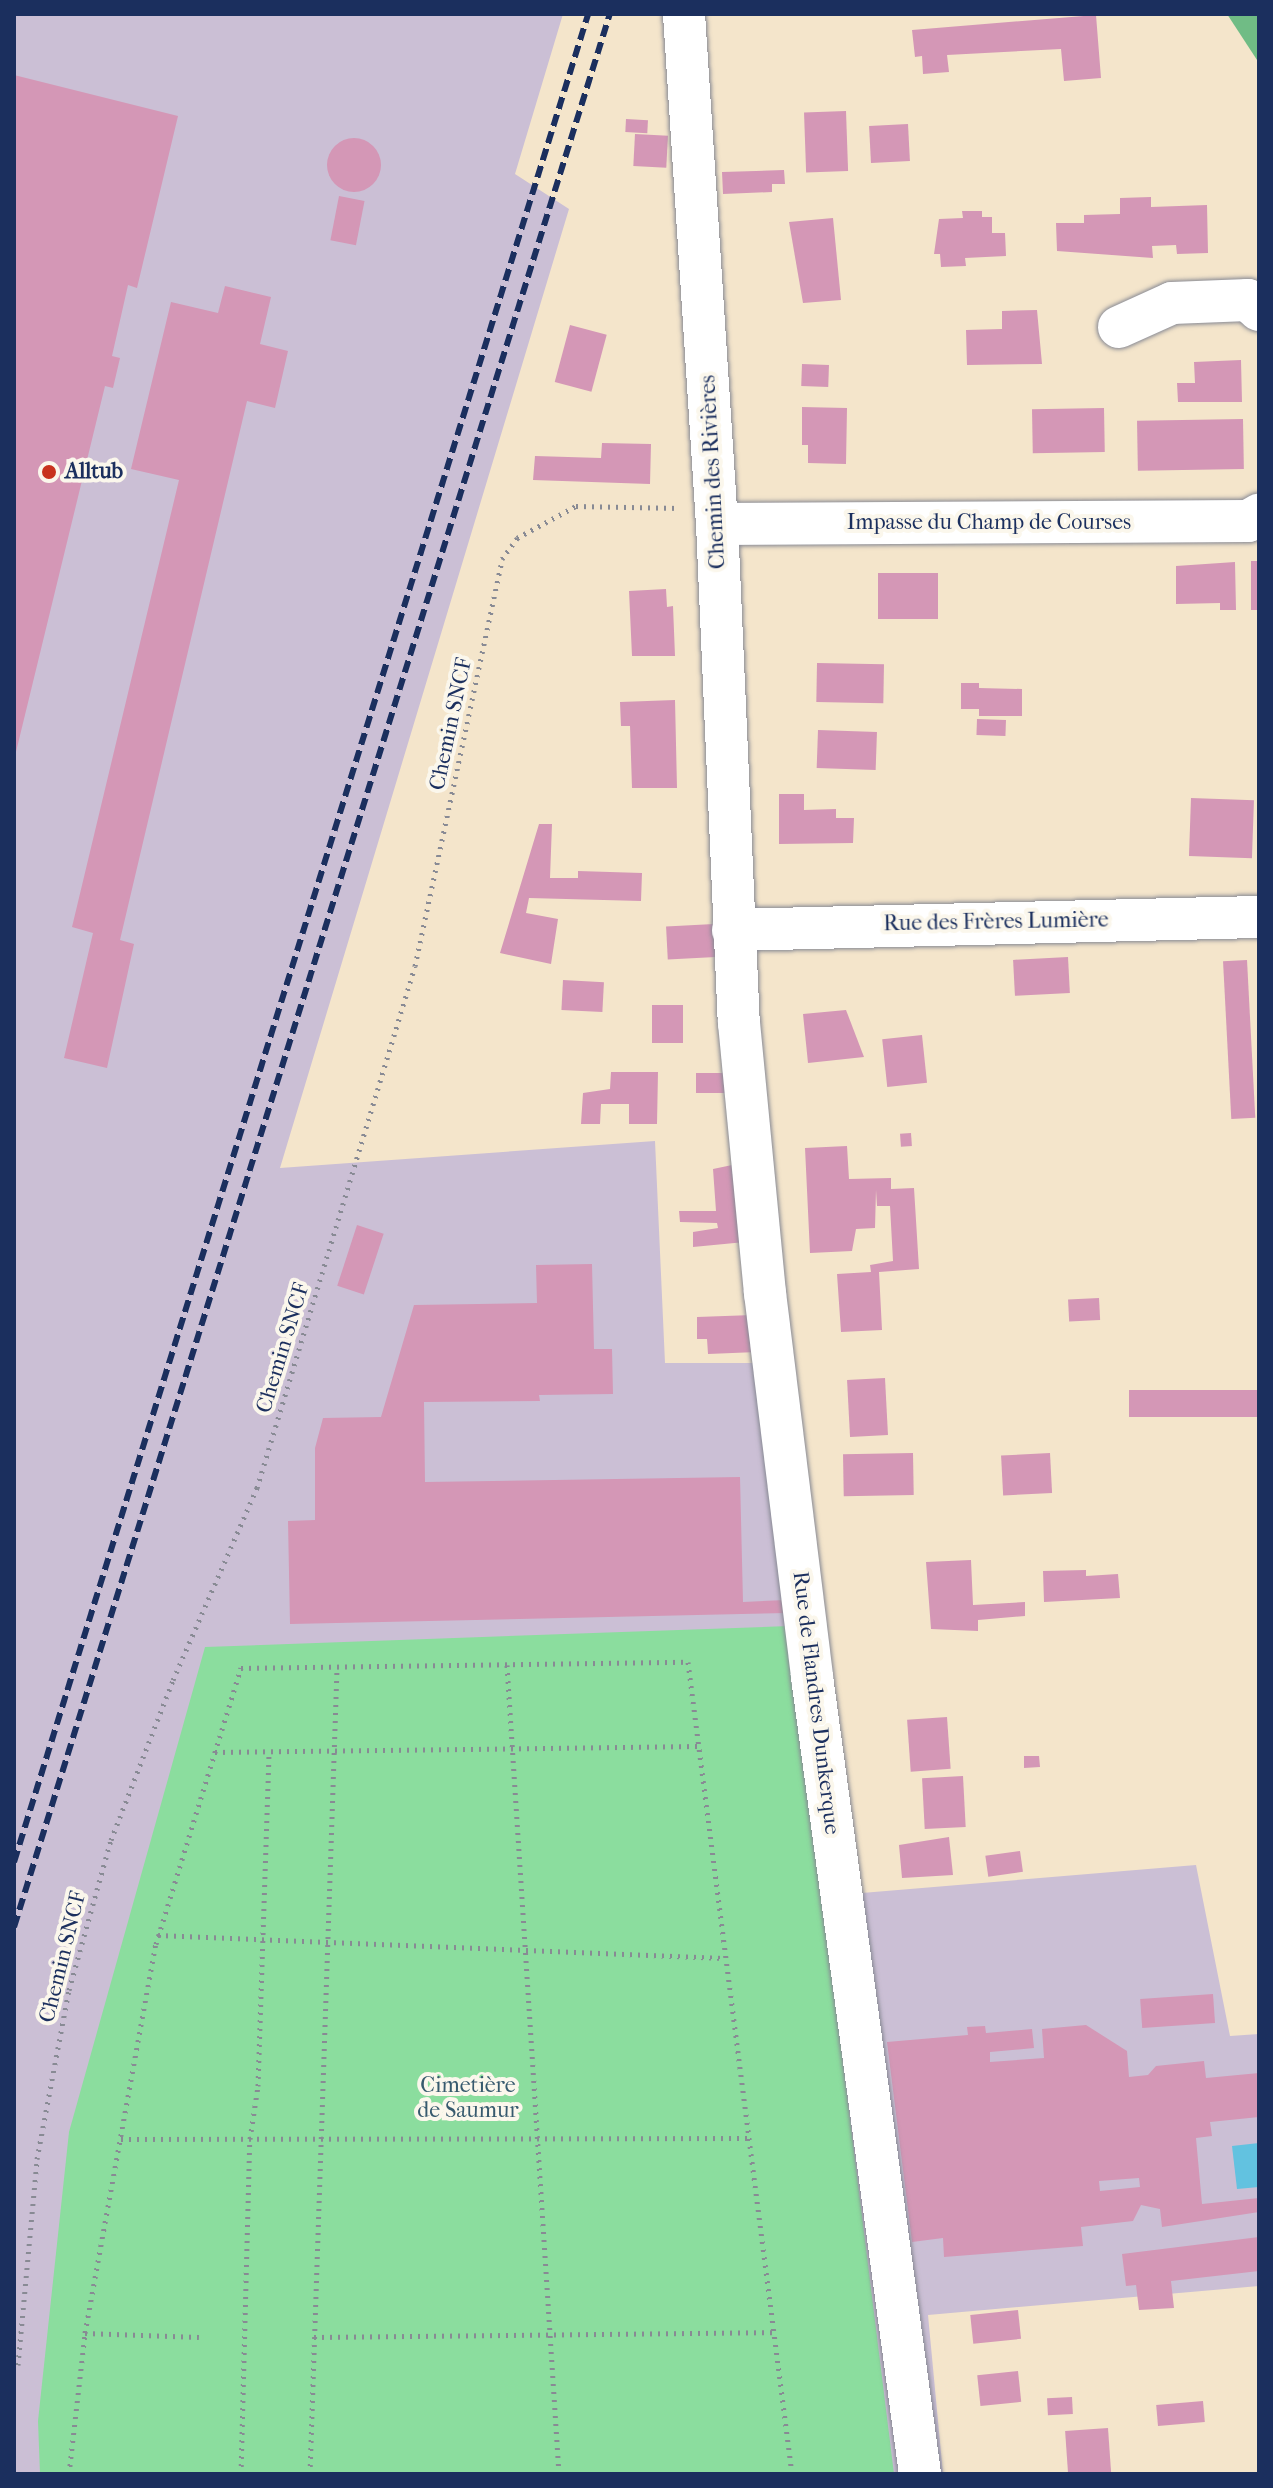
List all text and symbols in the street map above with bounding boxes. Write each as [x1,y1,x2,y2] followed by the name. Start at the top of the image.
[695,374,731,570] street label: Chemin des Rivières
[65,459,123,485] place label: Alltub
[40,463,58,481] marker: Alltub
[847,510,1131,536] street label: Impasse du Champ de Courses
[424,655,478,793] street label: Chemin SNCF
[883,907,1109,937] street label: Rue des Frères Lumière
[251,1280,315,1416] street label: Chemin SNCF
[787,1570,845,1836] street label: Rue de Flandres Dunkerque
[34,1888,92,2026] street label: Chemin SNCF
[417,2072,519,2124] park label: Cimetière de Saumur

